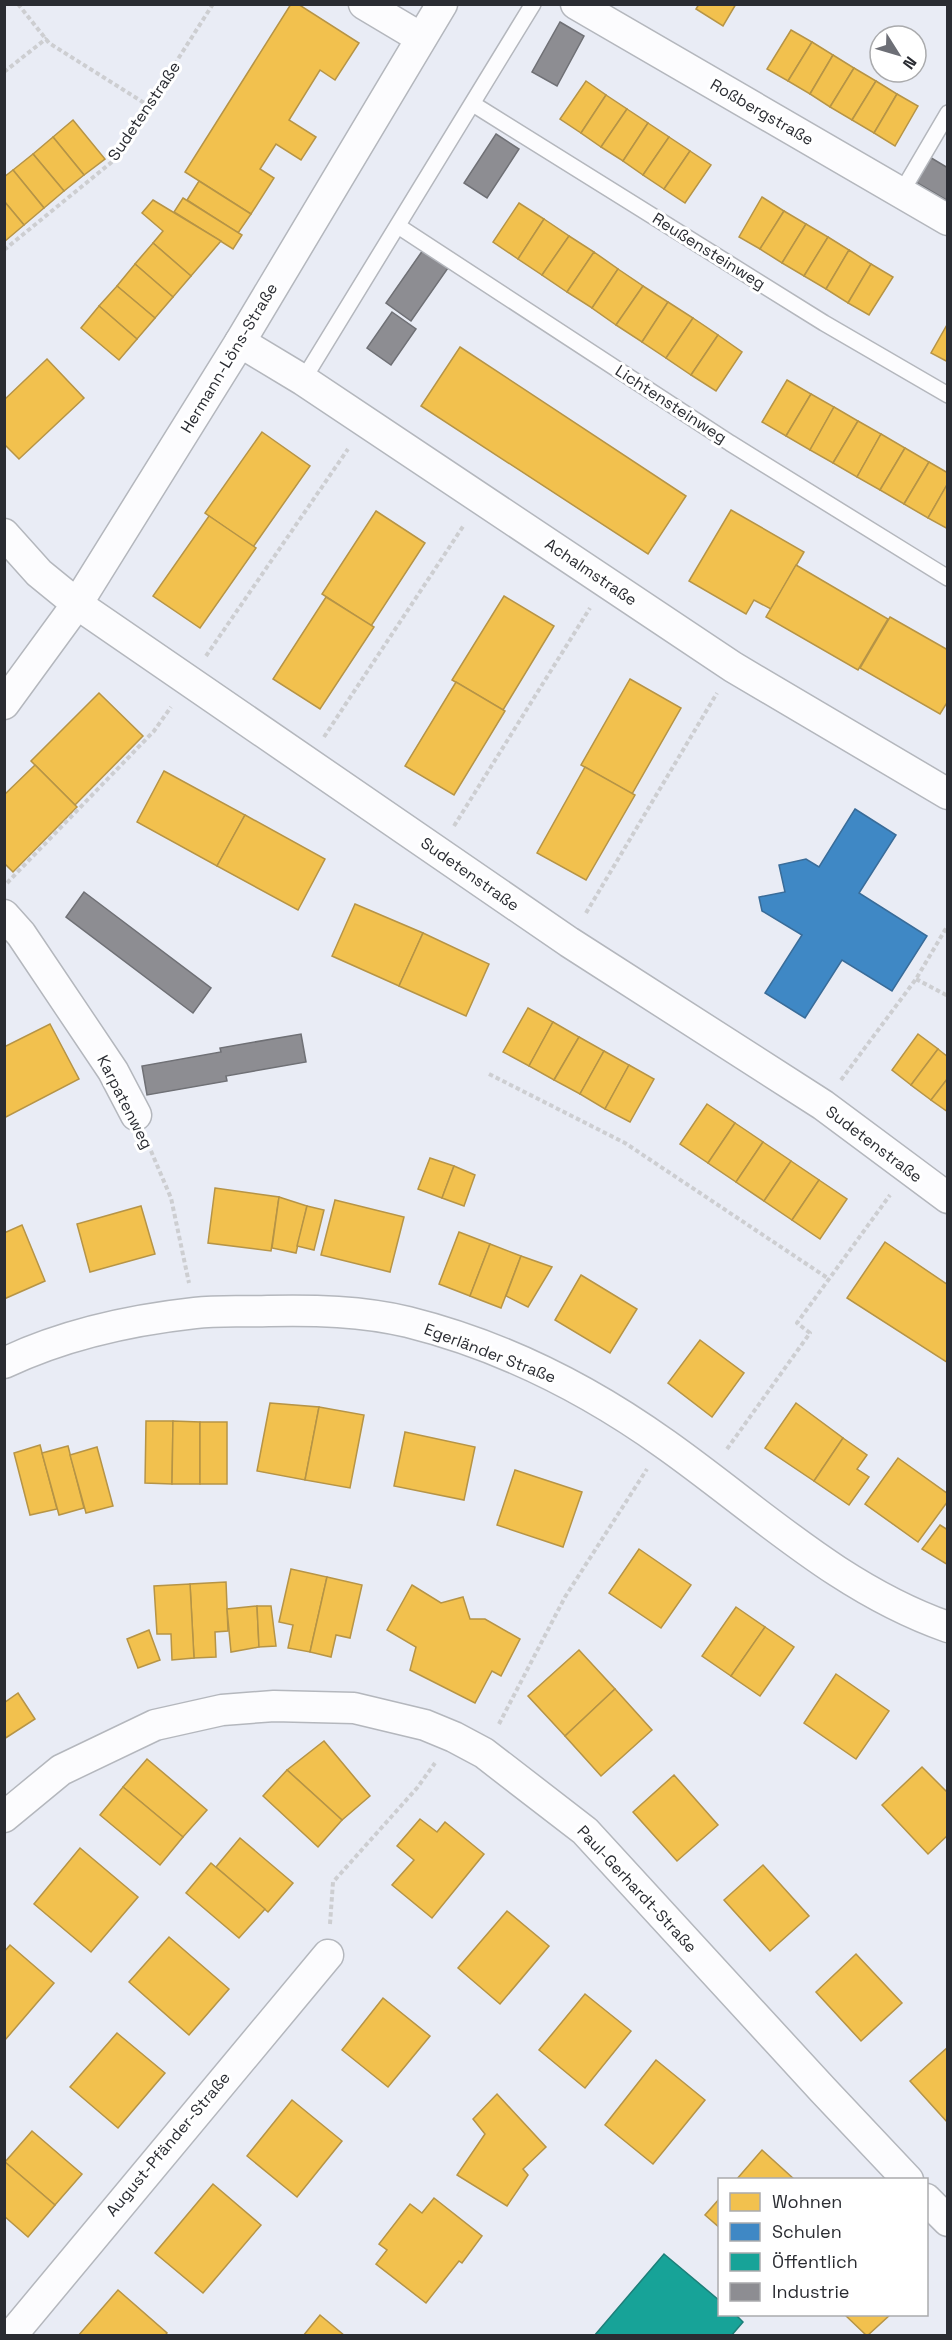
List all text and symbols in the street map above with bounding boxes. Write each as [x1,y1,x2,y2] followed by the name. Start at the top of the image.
[868,24,928,84] north arrow
[898,52,921,73] text: N
[103,57,185,165] street label: Sudetenstraße
[707,74,817,150] street label: Roßbergstraße
[649,208,769,294] street label: Reußensteinweg
[176,279,282,437] street label: Hermann-Löns-Straße
[611,360,731,448] street label: Lichtensteinweg
[541,534,641,610] street label: Achalmstraße
[417,832,523,916] street label: Sudetenstraße
[92,1051,158,1153] street label: Karpatenweg
[822,1101,926,1187] street label: Sudetenstraße
[421,1318,559,1388] street label: Egerländer Straße
[573,1821,701,1957] street label: Paul-Gerhardt-Straße
[101,2067,235,2221] street label: August-Pfänder-Straße
[718,2178,928,2316] legend
[772,2190,842,2213] text: Wohnen
[772,2220,842,2243] text: Schulen
[772,2250,858,2273] text: Öffentlich
[772,2280,849,2303] text: Industrie

